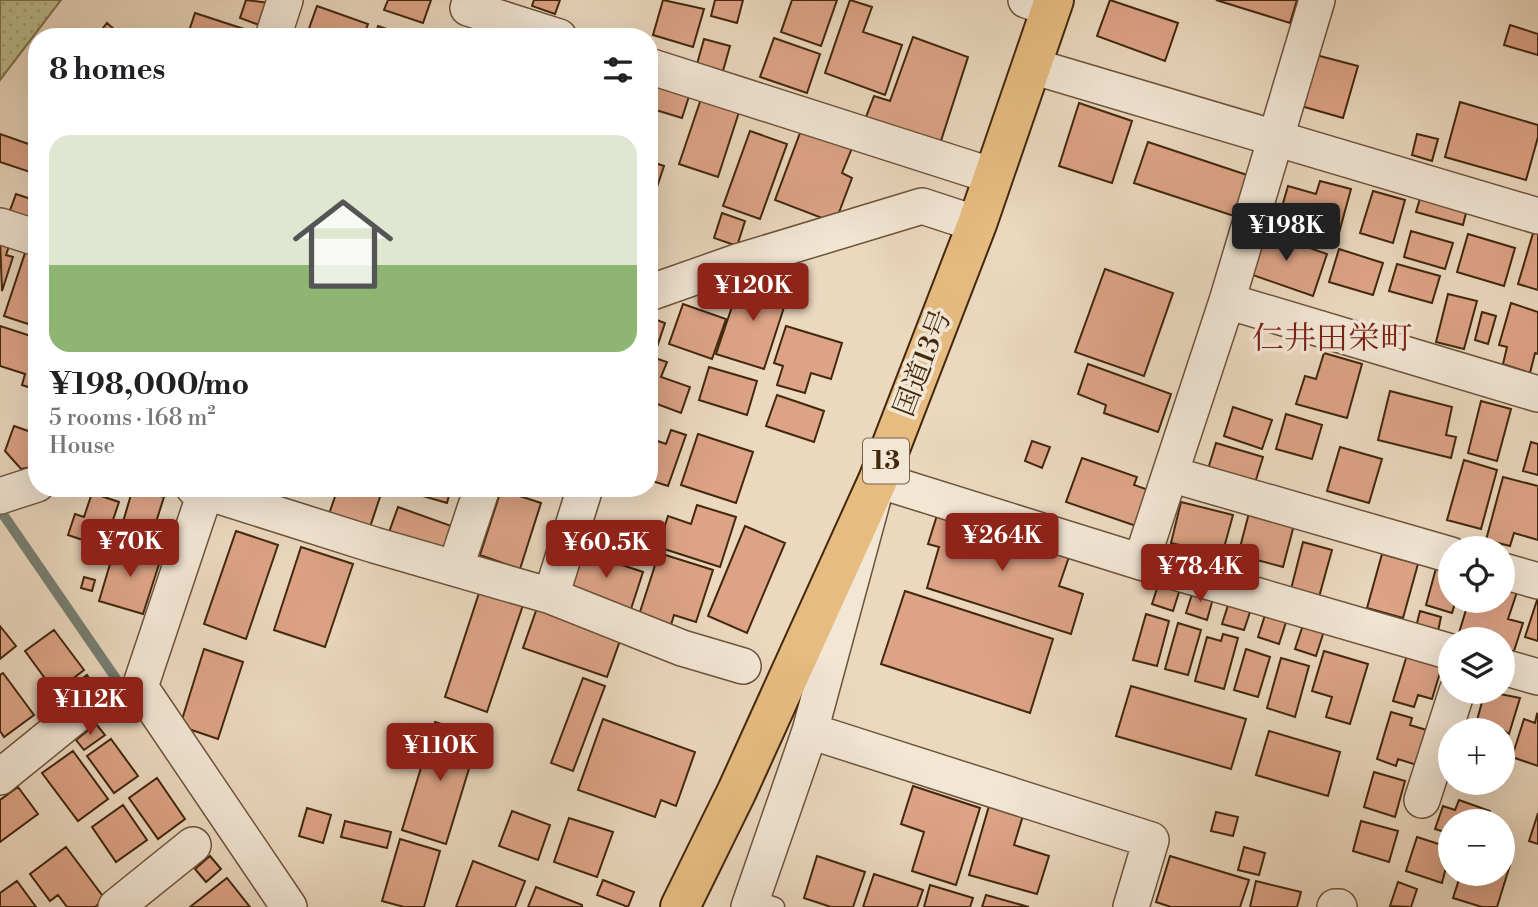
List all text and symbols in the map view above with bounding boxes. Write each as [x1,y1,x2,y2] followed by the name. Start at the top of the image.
[49,51,165,89] text: 8 homes
[599,51,637,89] icon: filters
[280,181,406,307] icon: home
[1237,204,1335,263] pin: ¥198K
[1248,212,1324,240] text: ¥198K
[704,264,802,323] pin: ¥120K
[714,272,792,300] text: ¥120K
[887,305,959,421] street label: 国道13号
[1252,319,1412,359] district label: 仁井田栄町
[49,366,249,404] text: ¥198,000/mo
[49,404,216,432] text: 5 rooms · 168 m²
[49,432,115,460] text: House
[863,438,909,484] road number: 13
[953,514,1051,573] pin: ¥264K
[89,520,171,579] pin: ¥70K
[549,520,663,580] pin: ¥60.5K
[961,522,1043,550] text: ¥264K
[97,528,163,556] text: ¥70K
[562,529,650,557] text: ¥60.5K
[1438,536,1515,886] map controls
[1438,536,1515,613] button: locate
[1143,544,1257,604] pin: ¥78.4K
[1157,553,1243,581] text: ¥78.4K
[1438,627,1515,704] button: layers
[41,678,139,737] pin: ¥112K
[53,686,127,714] text: ¥112K
[1438,718,1515,795] button: +
[391,724,489,783] pin: ¥110K
[402,732,478,760] text: ¥110K
[1438,809,1515,886] button: −

